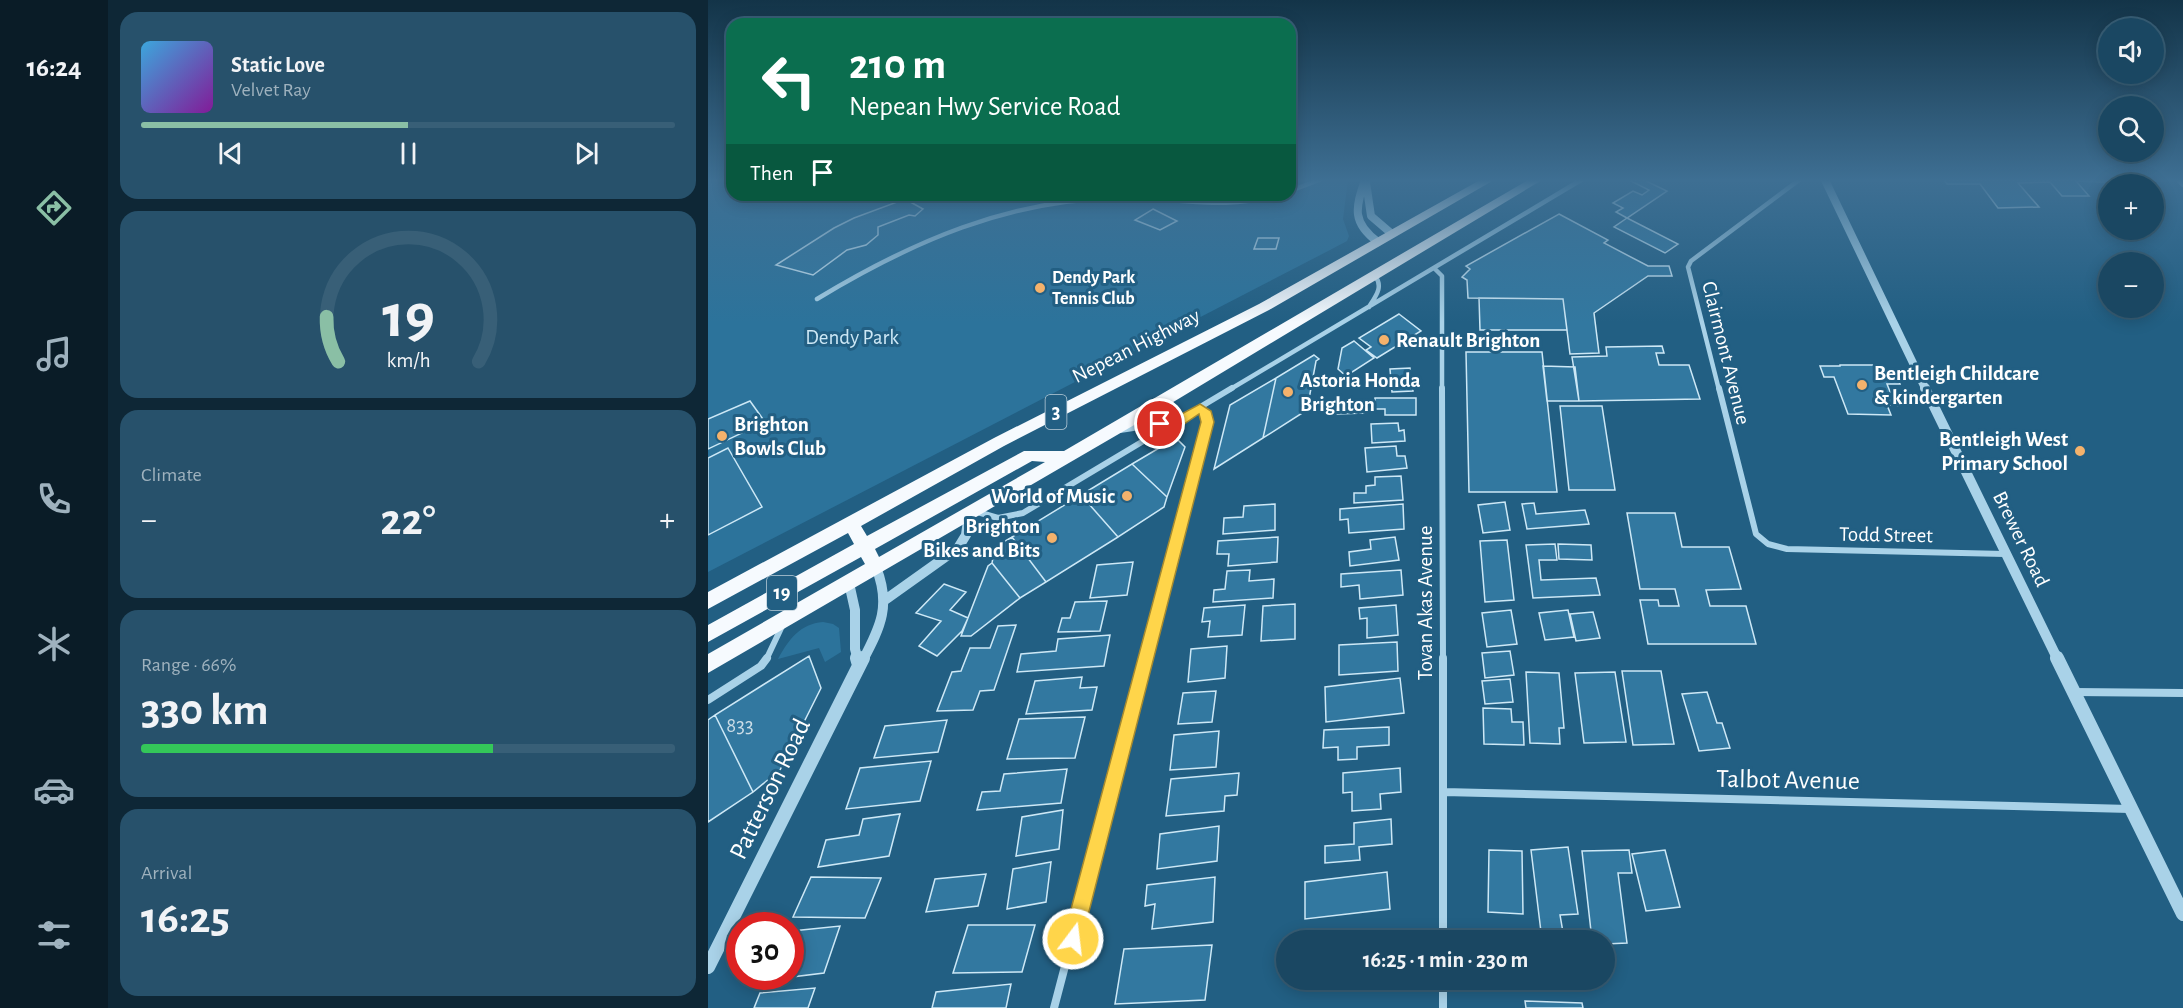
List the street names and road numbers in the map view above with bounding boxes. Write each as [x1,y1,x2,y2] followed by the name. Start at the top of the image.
[1698,279,1754,427] street label: Clairmont Avenue
[1069,305,1203,387] street label: Nepean Highway
[1046,395,1066,429] road number: 3
[1989,488,2053,590] street label: Brewer Road
[1839,524,1933,546] street label: Todd Street
[1415,526,1436,680] street label: Tovan Akas Avenue
[767,576,797,610] road number: 19
[725,715,815,863] street label: Patterson Road
[1716,766,1860,794] street label: Talbot Avenue

